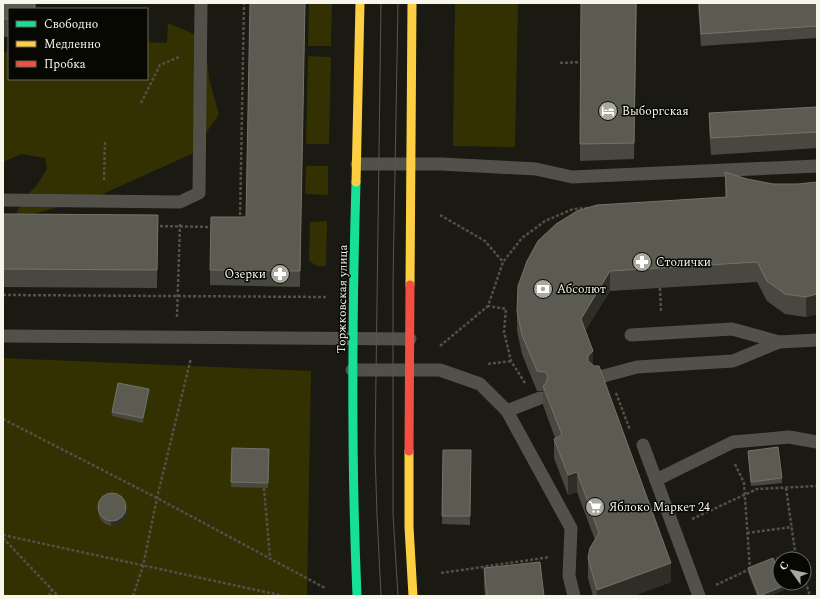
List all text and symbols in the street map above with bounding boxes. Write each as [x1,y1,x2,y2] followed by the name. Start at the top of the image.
[8,8,148,80] legend
[44,15,98,34] text: Свободно
[44,35,101,54] text: Медленно
[44,55,86,74] text: Пробка
[597,100,619,122] hotel icon: Выборгская
[622,102,689,121] place label: Выборгская
[332,244,353,354] street label: Торжковская улица
[631,251,653,273] pharmacy icon: Столички
[656,253,711,272] place label: Столички
[269,263,291,285] pharmacy icon: Озерки
[224,265,266,284] place label: Озерки
[532,278,554,300] bank icon: Абсолют
[557,280,606,299] place label: Абсолют
[584,496,606,518] supermarket icon: Яблоко Маркет 24
[609,498,710,517] place label: Яблоко Маркет 24
[772,551,812,591] north arrow
[775,558,793,574] text: С

